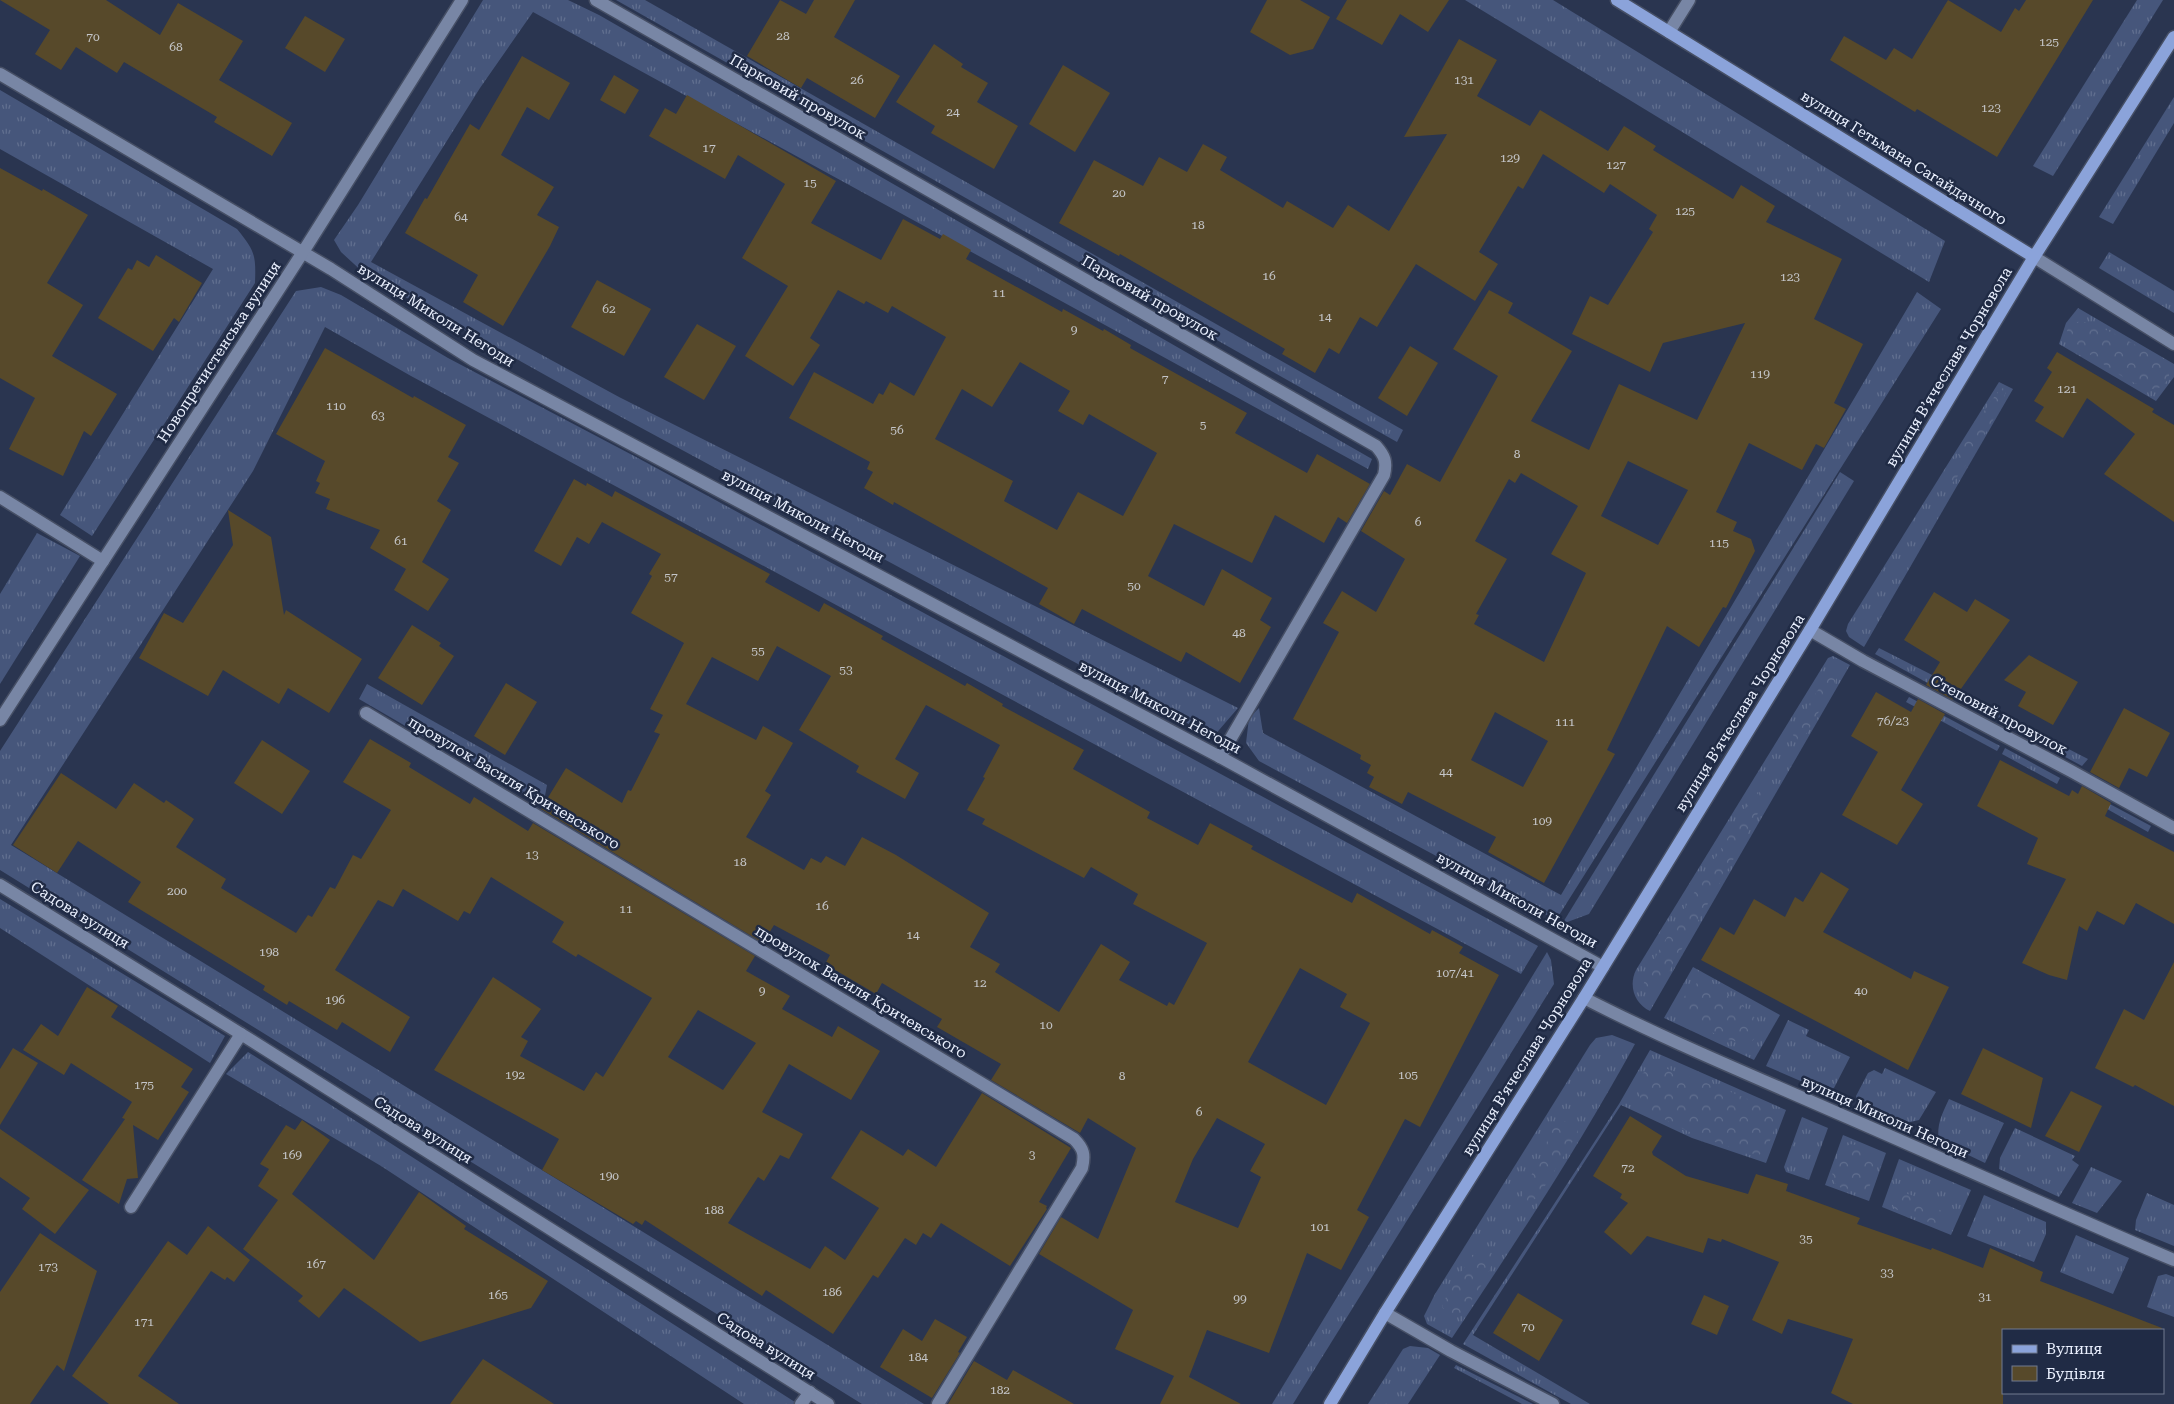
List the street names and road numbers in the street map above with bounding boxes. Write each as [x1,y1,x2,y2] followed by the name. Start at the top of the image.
[727,51,870,144] street label: Парковий провулок
[1798,87,2010,229] street label: вулиця Гетьмана Сагайдачного
[1079,252,1222,345] street label: Парковий провулок
[154,258,284,446] street label: Новопречистенська вулиця
[354,259,518,371] street label: вулиця Миколи Негоди
[1882,264,2016,470] street label: вулиця Вʼячеслава Чорновола
[719,466,887,566] street label: вулиця Миколи Негоди
[1671,611,1809,815] street label: вулиця Вʼячеслава Чорновола
[1076,657,1244,757] street label: вулиця Миколи Негоди
[1927,671,2071,759] street label: Степовий провулок
[405,712,623,854] street label: провулок Василя Кричевського
[1433,848,1601,952] street label: вулиця Миколи Негоди
[27,877,133,953] street label: Садова вулиця
[752,921,970,1063] street label: провулок Василя Кричевського
[1458,955,1596,1159] street label: вулиця Вʼячеслава Чорновола
[1799,1072,1971,1162] street label: вулиця Миколи Негоди
[370,1092,476,1168] street label: Садова вулиця
[713,1308,819,1384] street label: Садова вулиця

